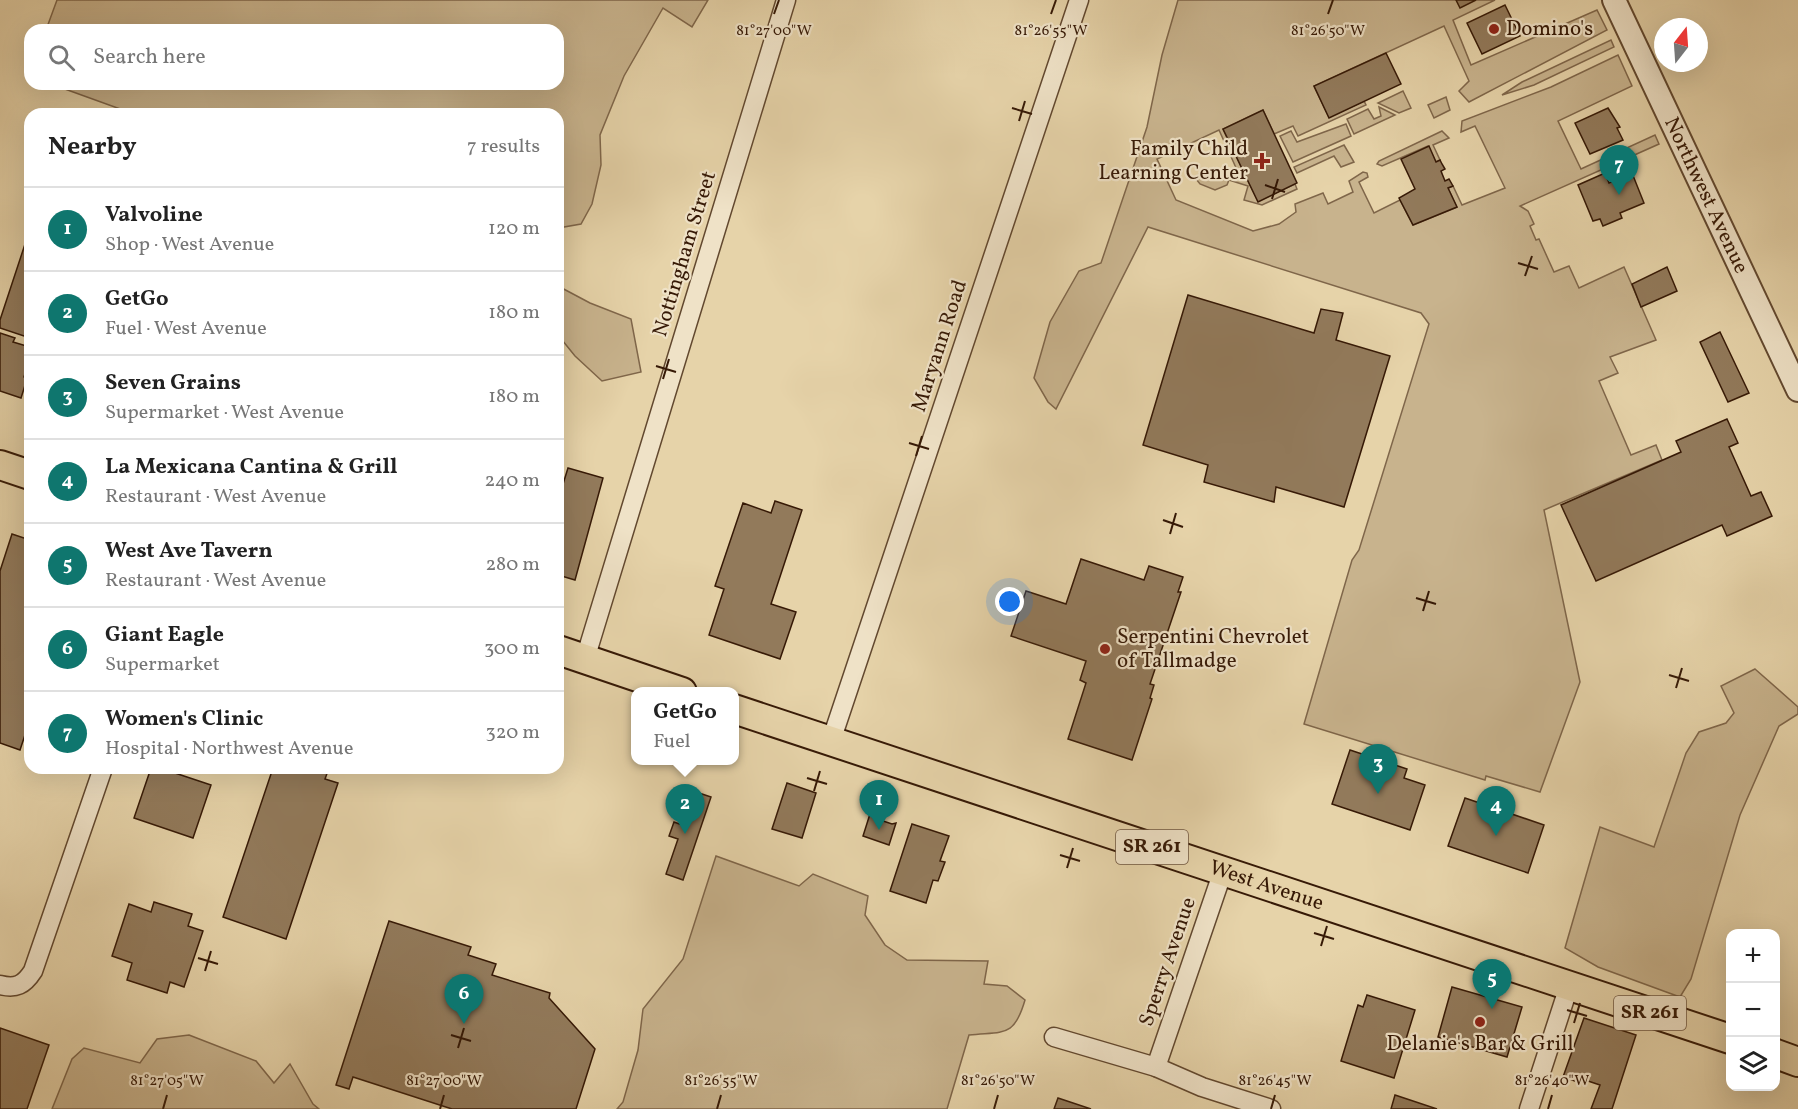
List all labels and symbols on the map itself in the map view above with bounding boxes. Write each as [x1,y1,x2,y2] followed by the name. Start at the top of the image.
[1506,15,1593,44] place label: Domino's
[1654,18,1708,72] north arrow
[736,21,812,42] text: 81°27'00"W
[1015,21,1087,42] text: 81°26'55"W
[1291,21,1365,42] text: 81°26'50"W
[1487,22,1501,36] marker: Domino's
[1657,112,1756,278] street label: Northwest Avenue
[1099,135,1248,188] place label: Family Child Learning Center
[1600,146,1638,195] pin: 7
[1253,152,1271,170] marker: Family Child Learning Center
[646,168,724,340] street label: Nottingham Street
[905,276,975,416] street label: Maryann Road
[995,587,1024,616] your location
[1117,623,1309,676] place label: Serpentini Chevrolet of Tallmadge
[1098,642,1112,656] marker: Serpentini Chevrolet of Tallmadge
[1358,744,1398,794] pin: 3
[860,780,898,830] pin: 1
[666,784,704,834] pin: 2
[1476,786,1516,836] pin: 4
[1116,830,1188,864] road number: SR 261
[1206,853,1327,918] street label: West Avenue
[1132,894,1204,1030] street label: Sperry Avenue
[1472,960,1512,1009] pin: 5
[444,974,484,1024] pin: 6
[1614,996,1686,1030] road number: SR 261
[1473,1015,1487,1029] marker: Delanie's Bar & Grill
[1386,1030,1574,1059] place label: Delanie's Bar & Grill
[130,1071,204,1092] text: 81°27'05"W
[406,1071,482,1092] text: 81°27'00"W
[685,1071,757,1092] text: 81°26'55"W
[961,1071,1035,1092] text: 81°26'50"W
[1239,1071,1311,1092] text: 81°26'45"W
[1515,1071,1589,1092] text: 81°26'40"W

